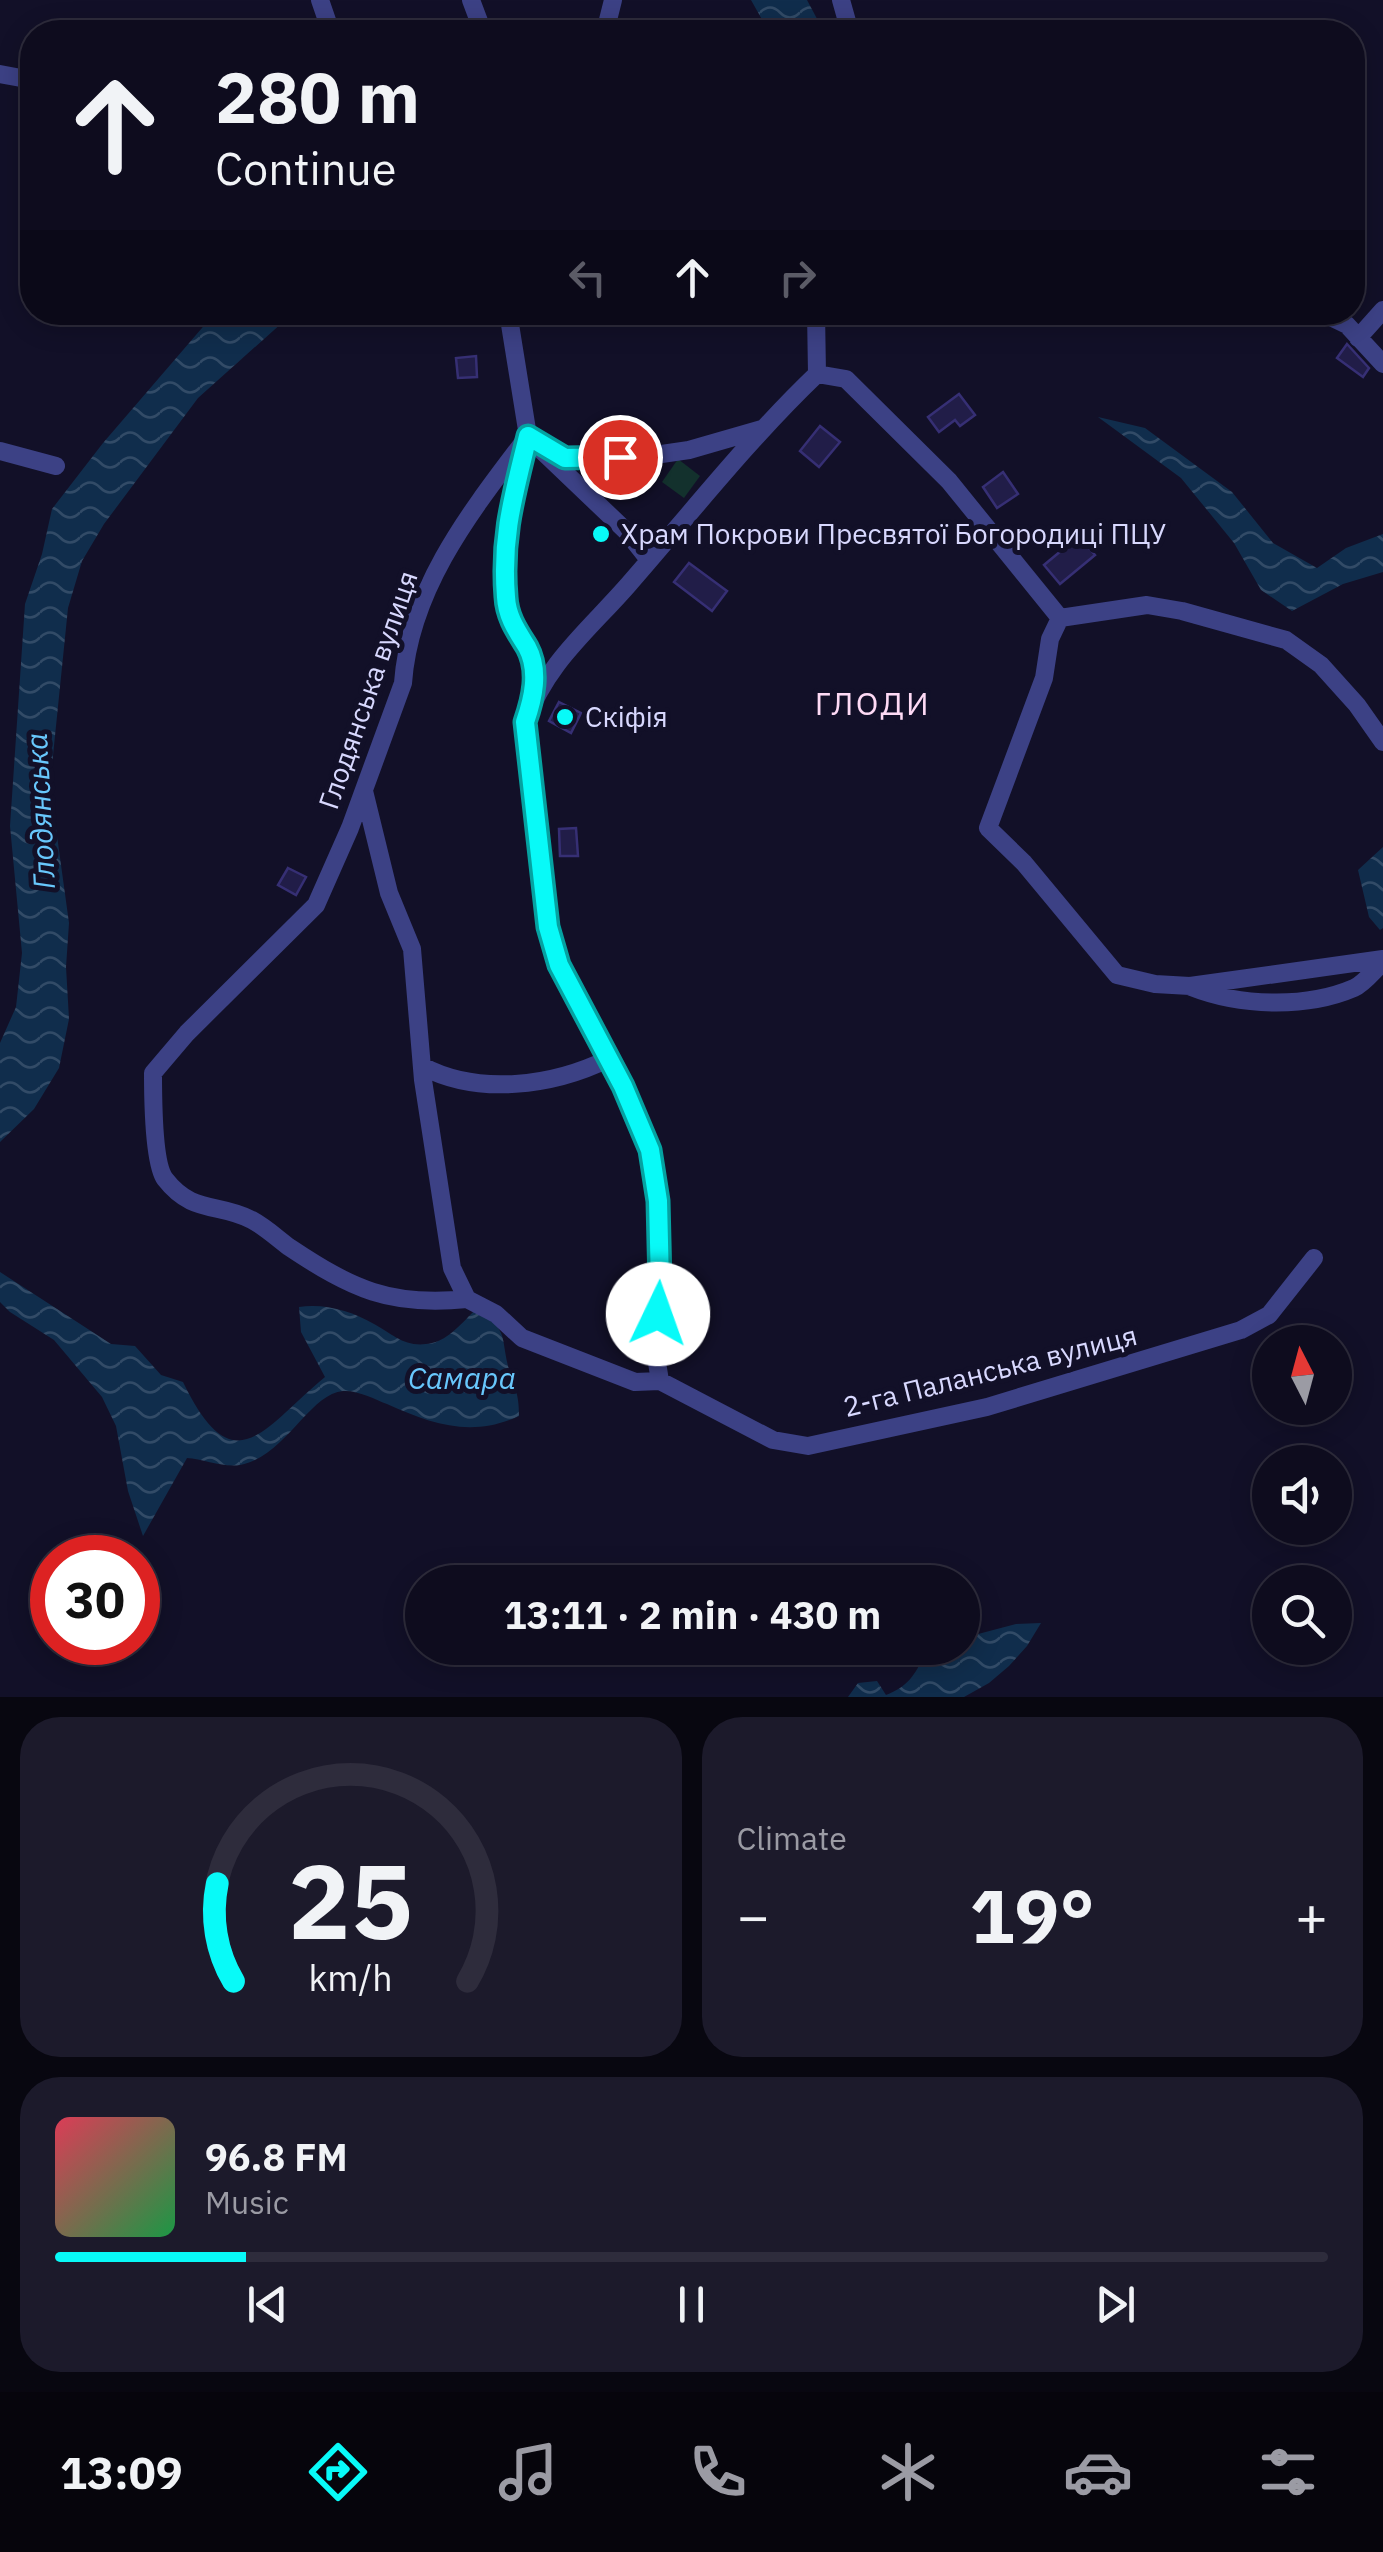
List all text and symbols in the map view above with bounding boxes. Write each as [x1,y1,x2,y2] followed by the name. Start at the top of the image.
[215,51,420,142] text: 280 m
[50,60,180,190] icon: ahead
[215,139,397,197] text: Continue
[560,250,615,305] icon: left
[665,250,720,305] icon: ahead
[770,250,825,305] icon: right
[578,415,663,500] pin
[593,430,648,485] icon: arrive
[621,515,1166,552] place label: Храм Покрови Пресвятої Богородиці ПЦУ
[590,523,612,545] marker: Храм Покрови Пресвятої Богородиці ПЦУ
[309,566,426,814] street label: Глодянська вулиця
[815,682,931,724] district label: ГЛОДИ
[585,698,668,735] place label: Скіфія
[554,706,576,728] marker: Скіфія
[16,732,63,890] water label: Глодянська
[606,1262,710,1366] position arrow
[839,1316,1141,1425] street label: 2-га Паланська вулиця
[1252,1325,1352,1425] north arrow
[1252,1325,1352,1665] map controls
[408,1358,516,1397] water label: Самара
[1252,1445,1352,1545] button: sound
[30,1535,160,1665] speed limit sign: 30
[1252,1565,1352,1665] button: search
[504,1590,881,1639] text: 13:11 · 2 min · 430 m
[737,1817,847,1859] text: Climate
[288,1832,413,1968] text: 25
[970,1866,1095,1964] text: 19°
[737,1880,770,1951] text: −
[1295,1880,1328,1951] text: +
[309,1954,393,2001] text: km/h
[205,2132,348,2181] text: 96.8 FM
[205,2181,289,2223] text: Music
[240,2277,295,2332] icon: previous
[664,2277,719,2332] icon: pause
[1088,2277,1143,2332] icon: next
[303,2437,373,2507] icon: directions
[493,2437,563,2507] icon: music
[683,2437,753,2507] icon: phone
[873,2437,943,2507] icon: climate
[1063,2437,1133,2507] icon: car
[1253,2437,1323,2507] icon: filters
[60,2443,183,2501] text: 13:09

